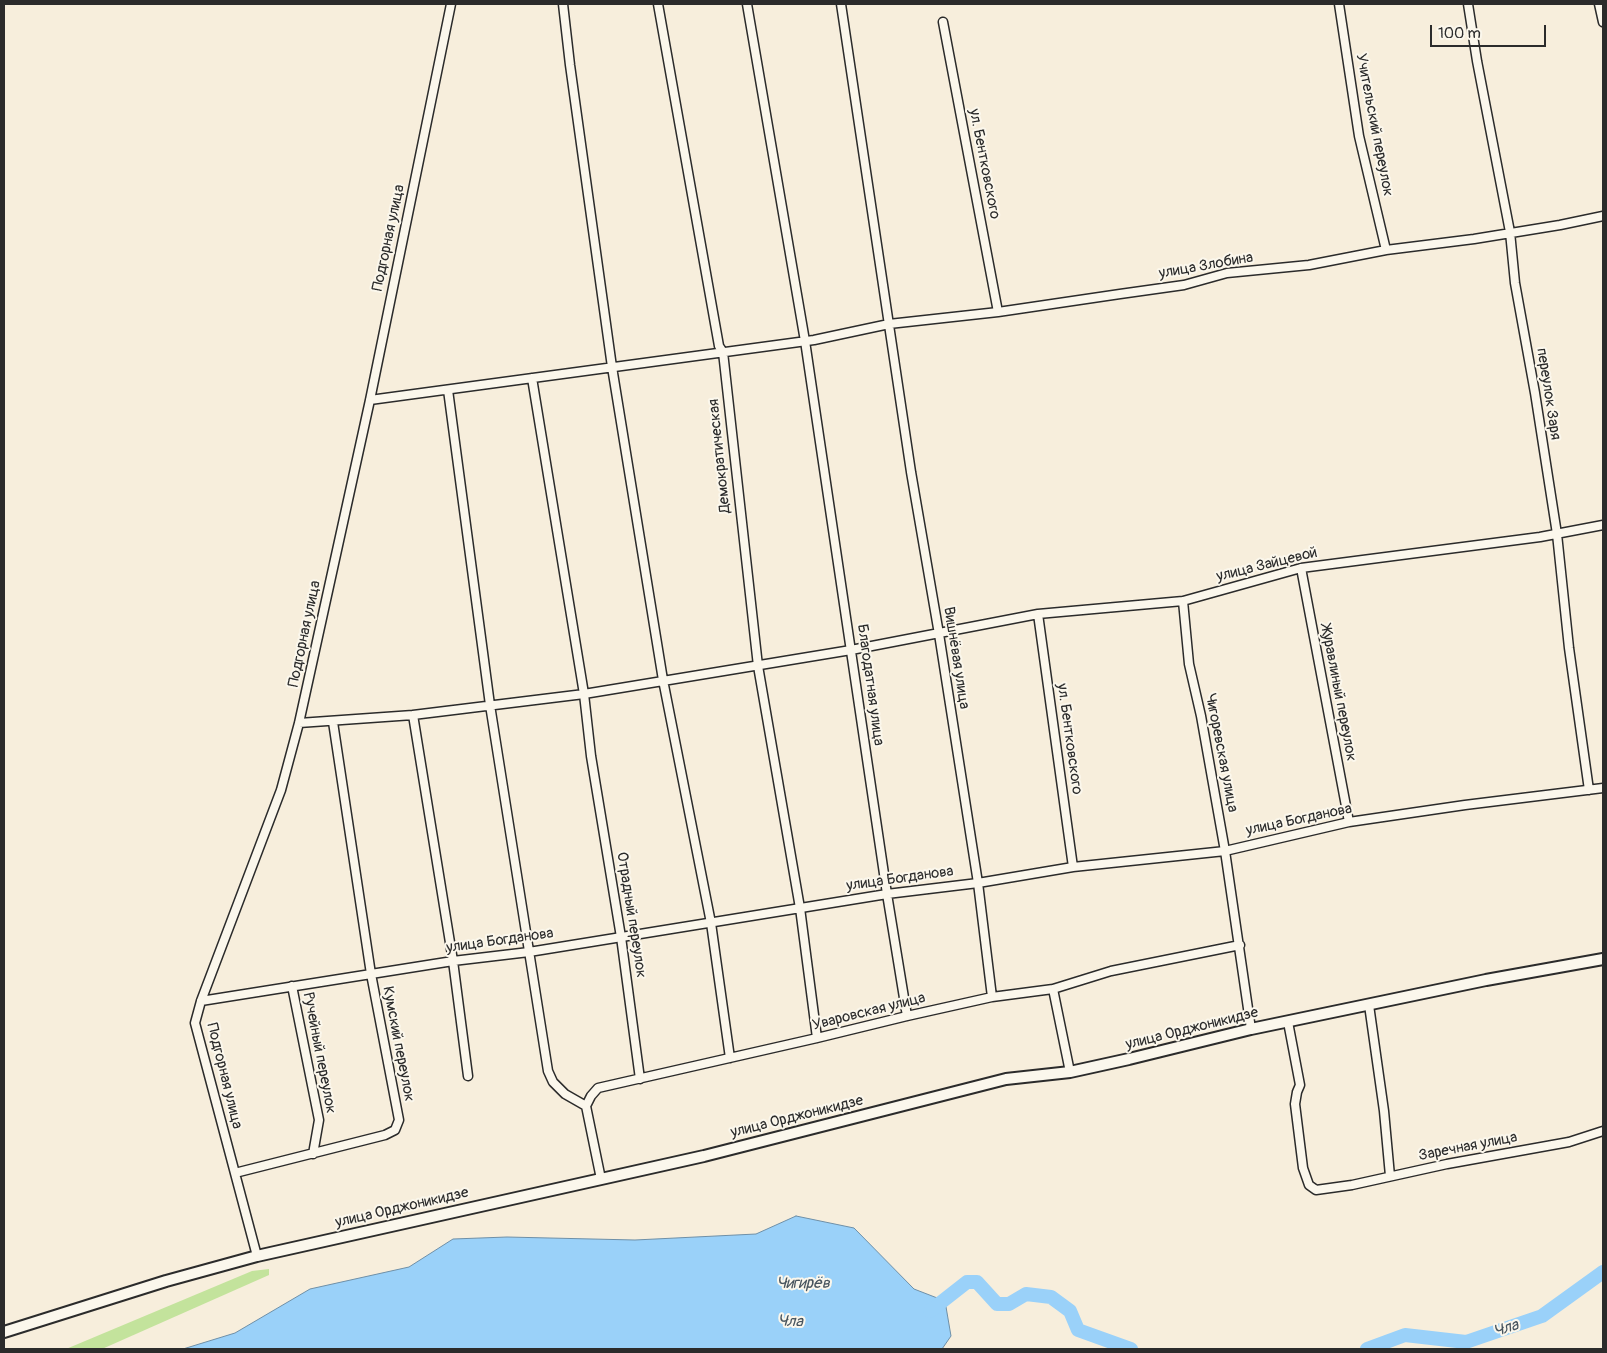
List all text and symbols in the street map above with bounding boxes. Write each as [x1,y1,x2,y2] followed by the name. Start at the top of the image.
[1432,15,1548,47] scale bar
[1438,24,1481,43] text: 100 m
[1351,52,1397,198] street label: Учительский переулок
[964,107,1004,221] street label: ул. Бентковского
[369,183,409,293] street label: Подгорная улица
[1158,249,1254,283] street label: улица Злобина
[1532,347,1564,441] street label: переулок Заря
[705,398,735,514] street label: Демократическая
[1215,544,1319,586] street label: улица Зайцевой
[285,579,325,689] street label: Подгорная улица
[939,606,973,710] street label: Вишнёвая улица
[853,623,887,747] street label: Благодатная улица
[1316,623,1360,763] street label: Журавлиный переулок
[1052,682,1086,796] street label: ул. Бентковского
[1201,692,1241,814] street label: Чигоревская улица
[1244,800,1354,840] street label: улица Богданова
[612,851,650,979] street label: Отрадный переулок
[845,863,955,895] street label: улица Богданова
[445,925,555,957] street label: улица Богданова
[378,985,418,1103] street label: Кумский переулок
[811,989,927,1035] street label: Уваровская улица
[298,991,340,1115] street label: Ручейный переулок
[1124,1004,1260,1054] street label: улица Орджоникидзе
[202,1021,246,1131] street label: Подгорная улица
[729,1092,865,1142] street label: улица Орджоникидзе
[1417,1129,1519,1165] street label: Заречная улица
[334,1184,470,1232] street label: улица Орджоникидзе
[776,1274,830,1294] water label: Чигирёв
[777,1312,803,1332] water label: Чла
[1491,1316,1521,1342] water label: Чла

